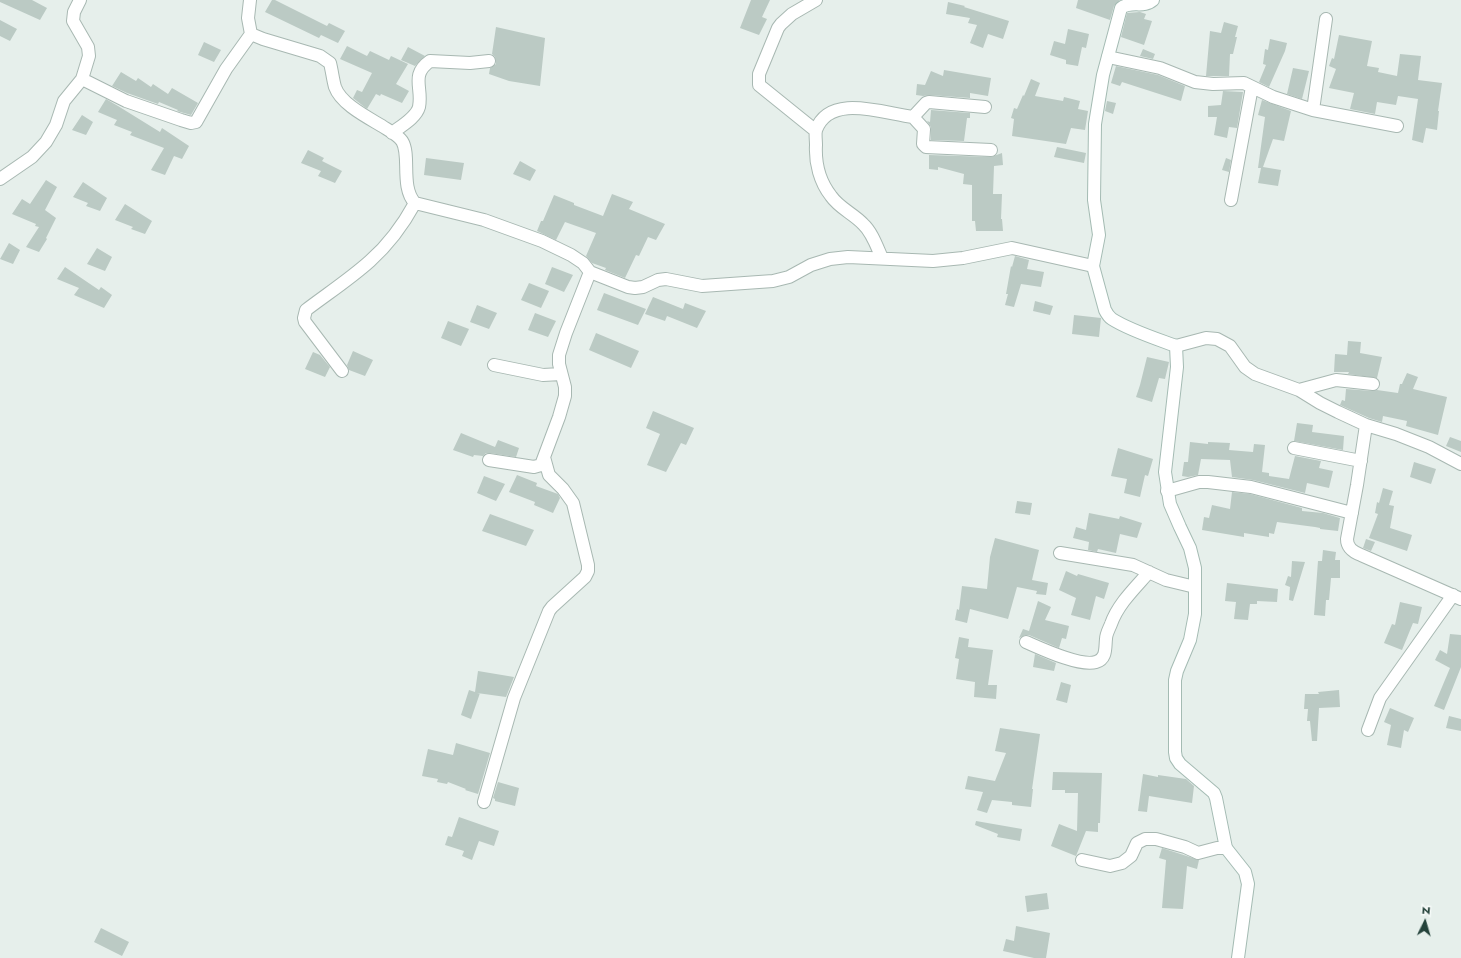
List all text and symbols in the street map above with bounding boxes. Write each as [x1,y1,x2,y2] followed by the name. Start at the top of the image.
[1405,902,1445,942] north arrow
[1421,902,1431,918] text: N

